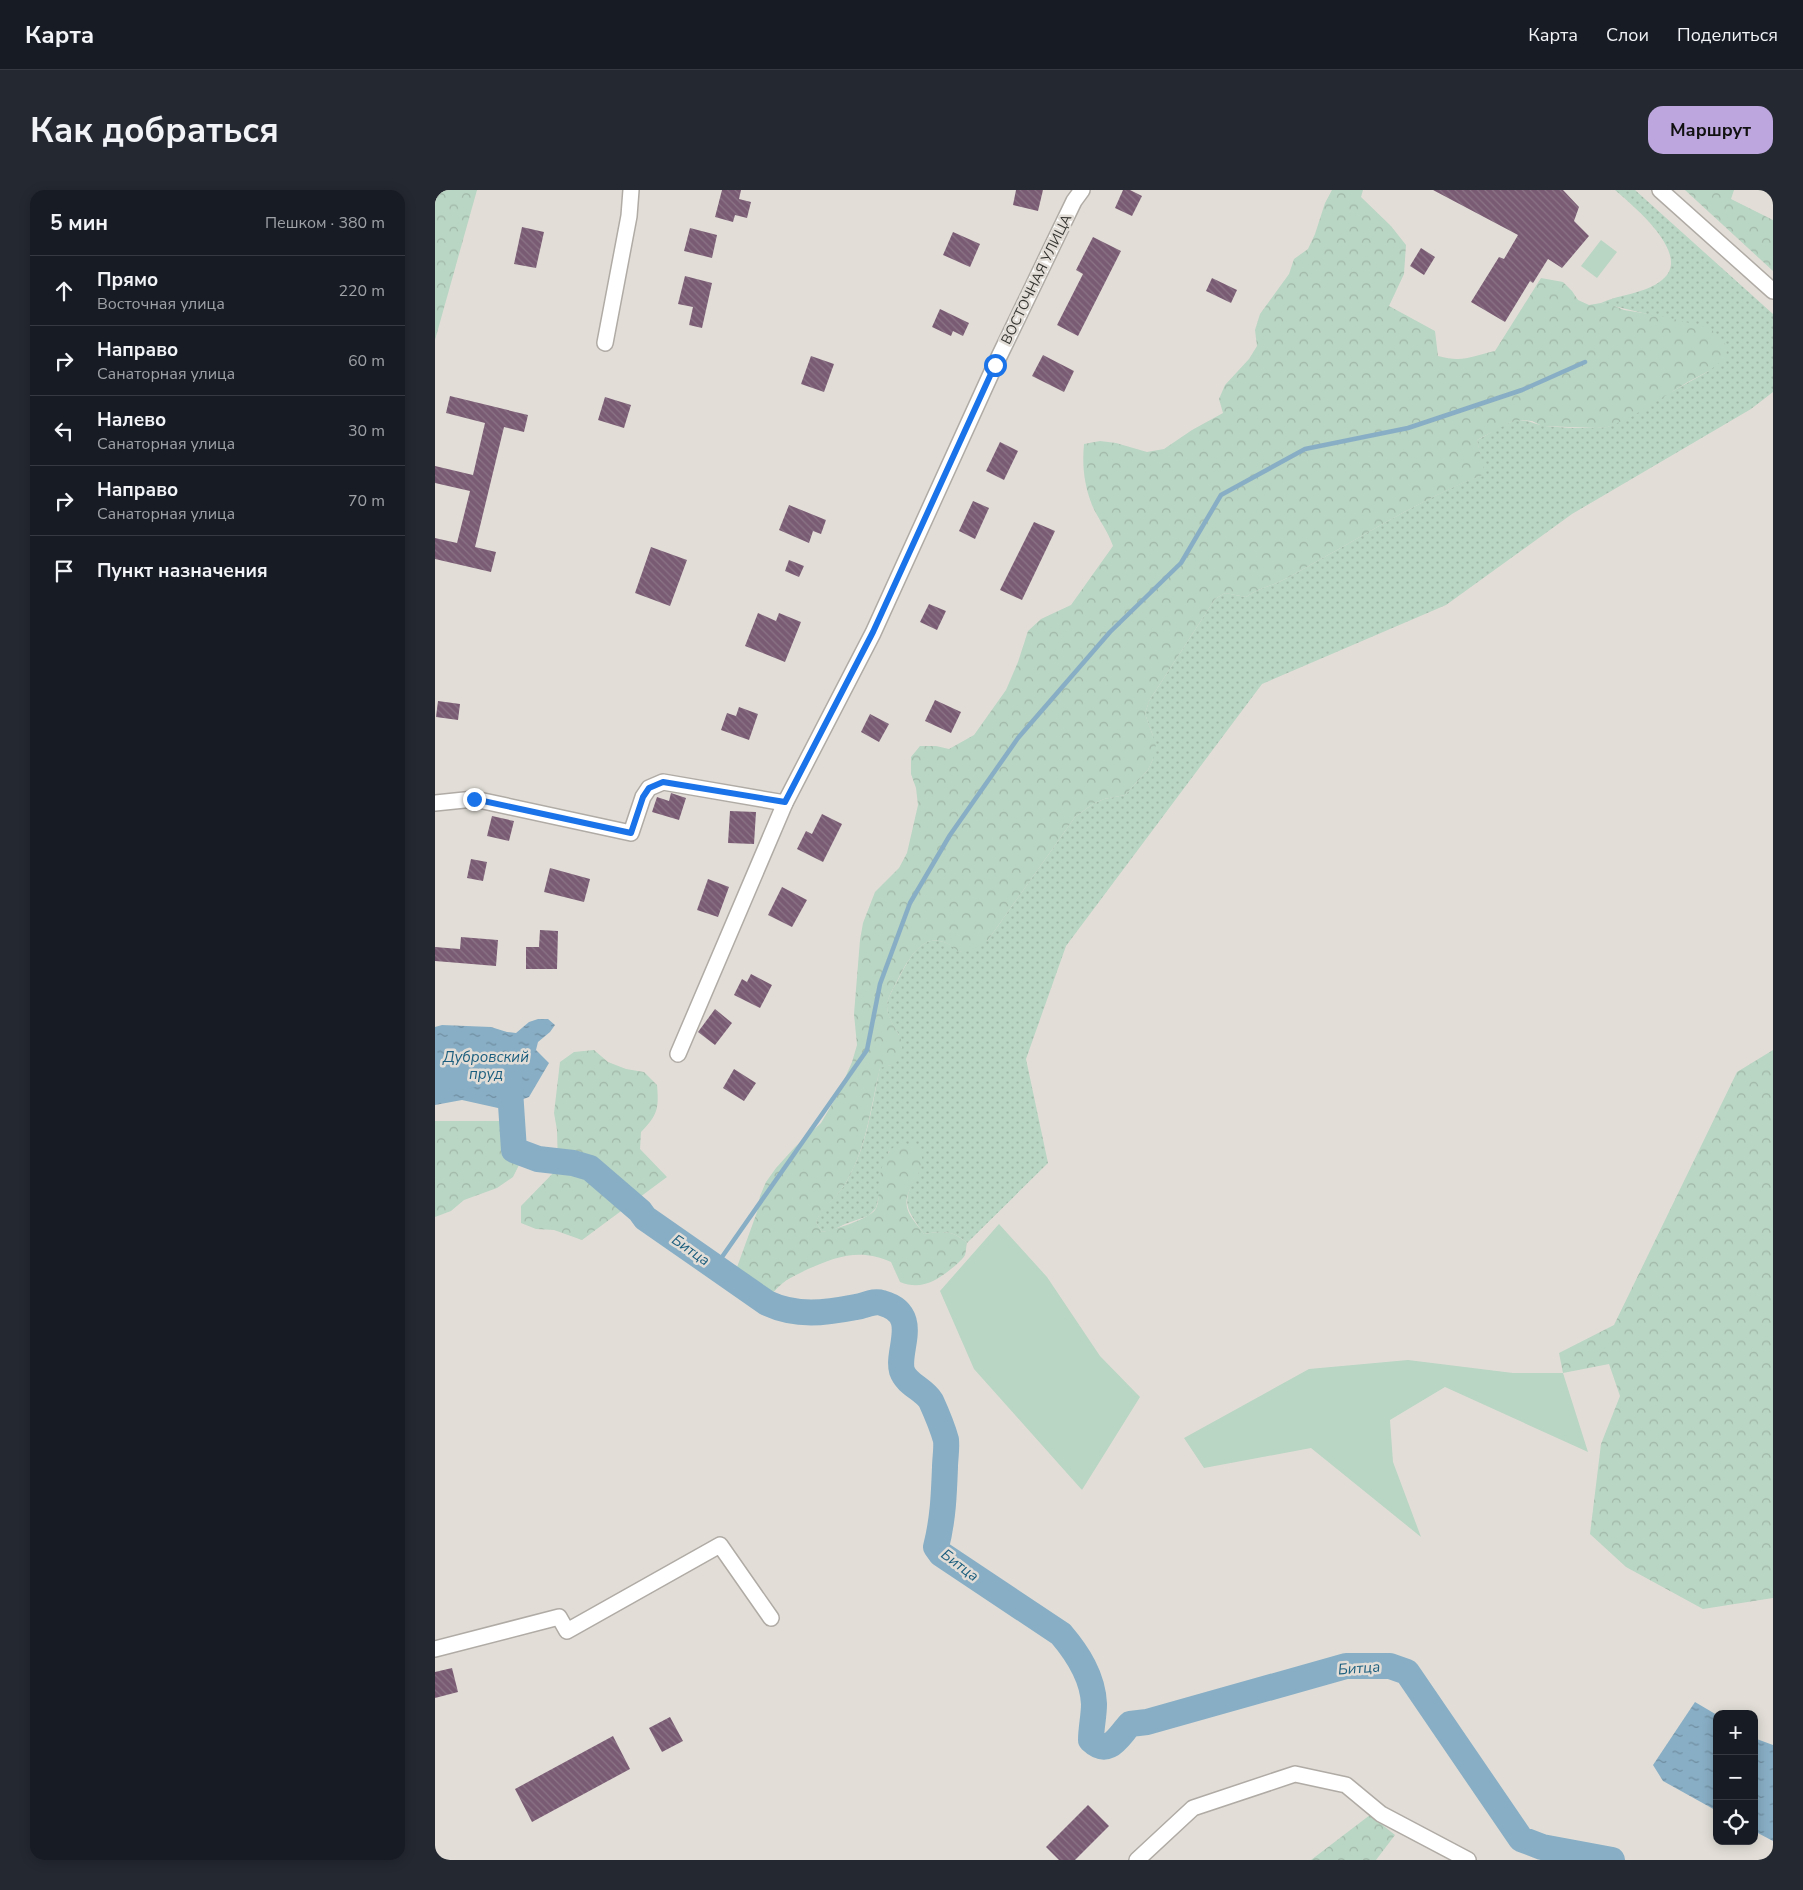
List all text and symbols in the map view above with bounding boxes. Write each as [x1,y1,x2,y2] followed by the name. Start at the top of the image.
[25,19,94,51] text: Карта
[1528,23,1578,47] text: Карта
[1606,23,1649,47] text: Слои
[1677,23,1778,47] text: Поделиться
[1648,106,1773,154] button: Маршрут
[30,107,279,154] text: Как добраться
[50,209,108,237] text: 5 мин
[997,211,1076,347] street label: ВОСТОЧНАЯ УЛИЦА
[265,212,385,234] text: Пешком · 380 m
[97,267,158,293] text: Прямо
[50,277,78,305] icon: ahead
[338,280,385,302] text: 220 m
[97,293,225,315] text: Восточная улица
[97,337,178,363] text: Направо
[50,347,78,375] icon: right
[348,350,385,372] text: 60 m
[984,354,1007,377] route start
[97,363,235,385] text: Санаторная улица
[97,407,166,433] text: Налево
[50,417,78,445] icon: left
[348,420,385,442] text: 30 m
[97,433,235,455] text: Санаторная улица
[97,477,178,503] text: Направо
[50,487,78,515] icon: right
[348,490,385,512] text: 70 m
[97,503,235,525] text: Санаторная улица
[50,557,78,585] icon: arrive
[97,558,268,584] text: Пункт назначения
[463,788,486,811] route end
[442,1047,529,1084] water label: Дубровский пруд
[668,1230,714,1270] water label: Битца
[937,1544,983,1586] water label: Битца
[1337,1657,1381,1679] water label: Битца
[1713,1710,1758,1845] map controls
[1713,1710,1758,1755] button: +
[1713,1755,1758,1800] button: −
[1713,1800,1758,1845] button: locate

